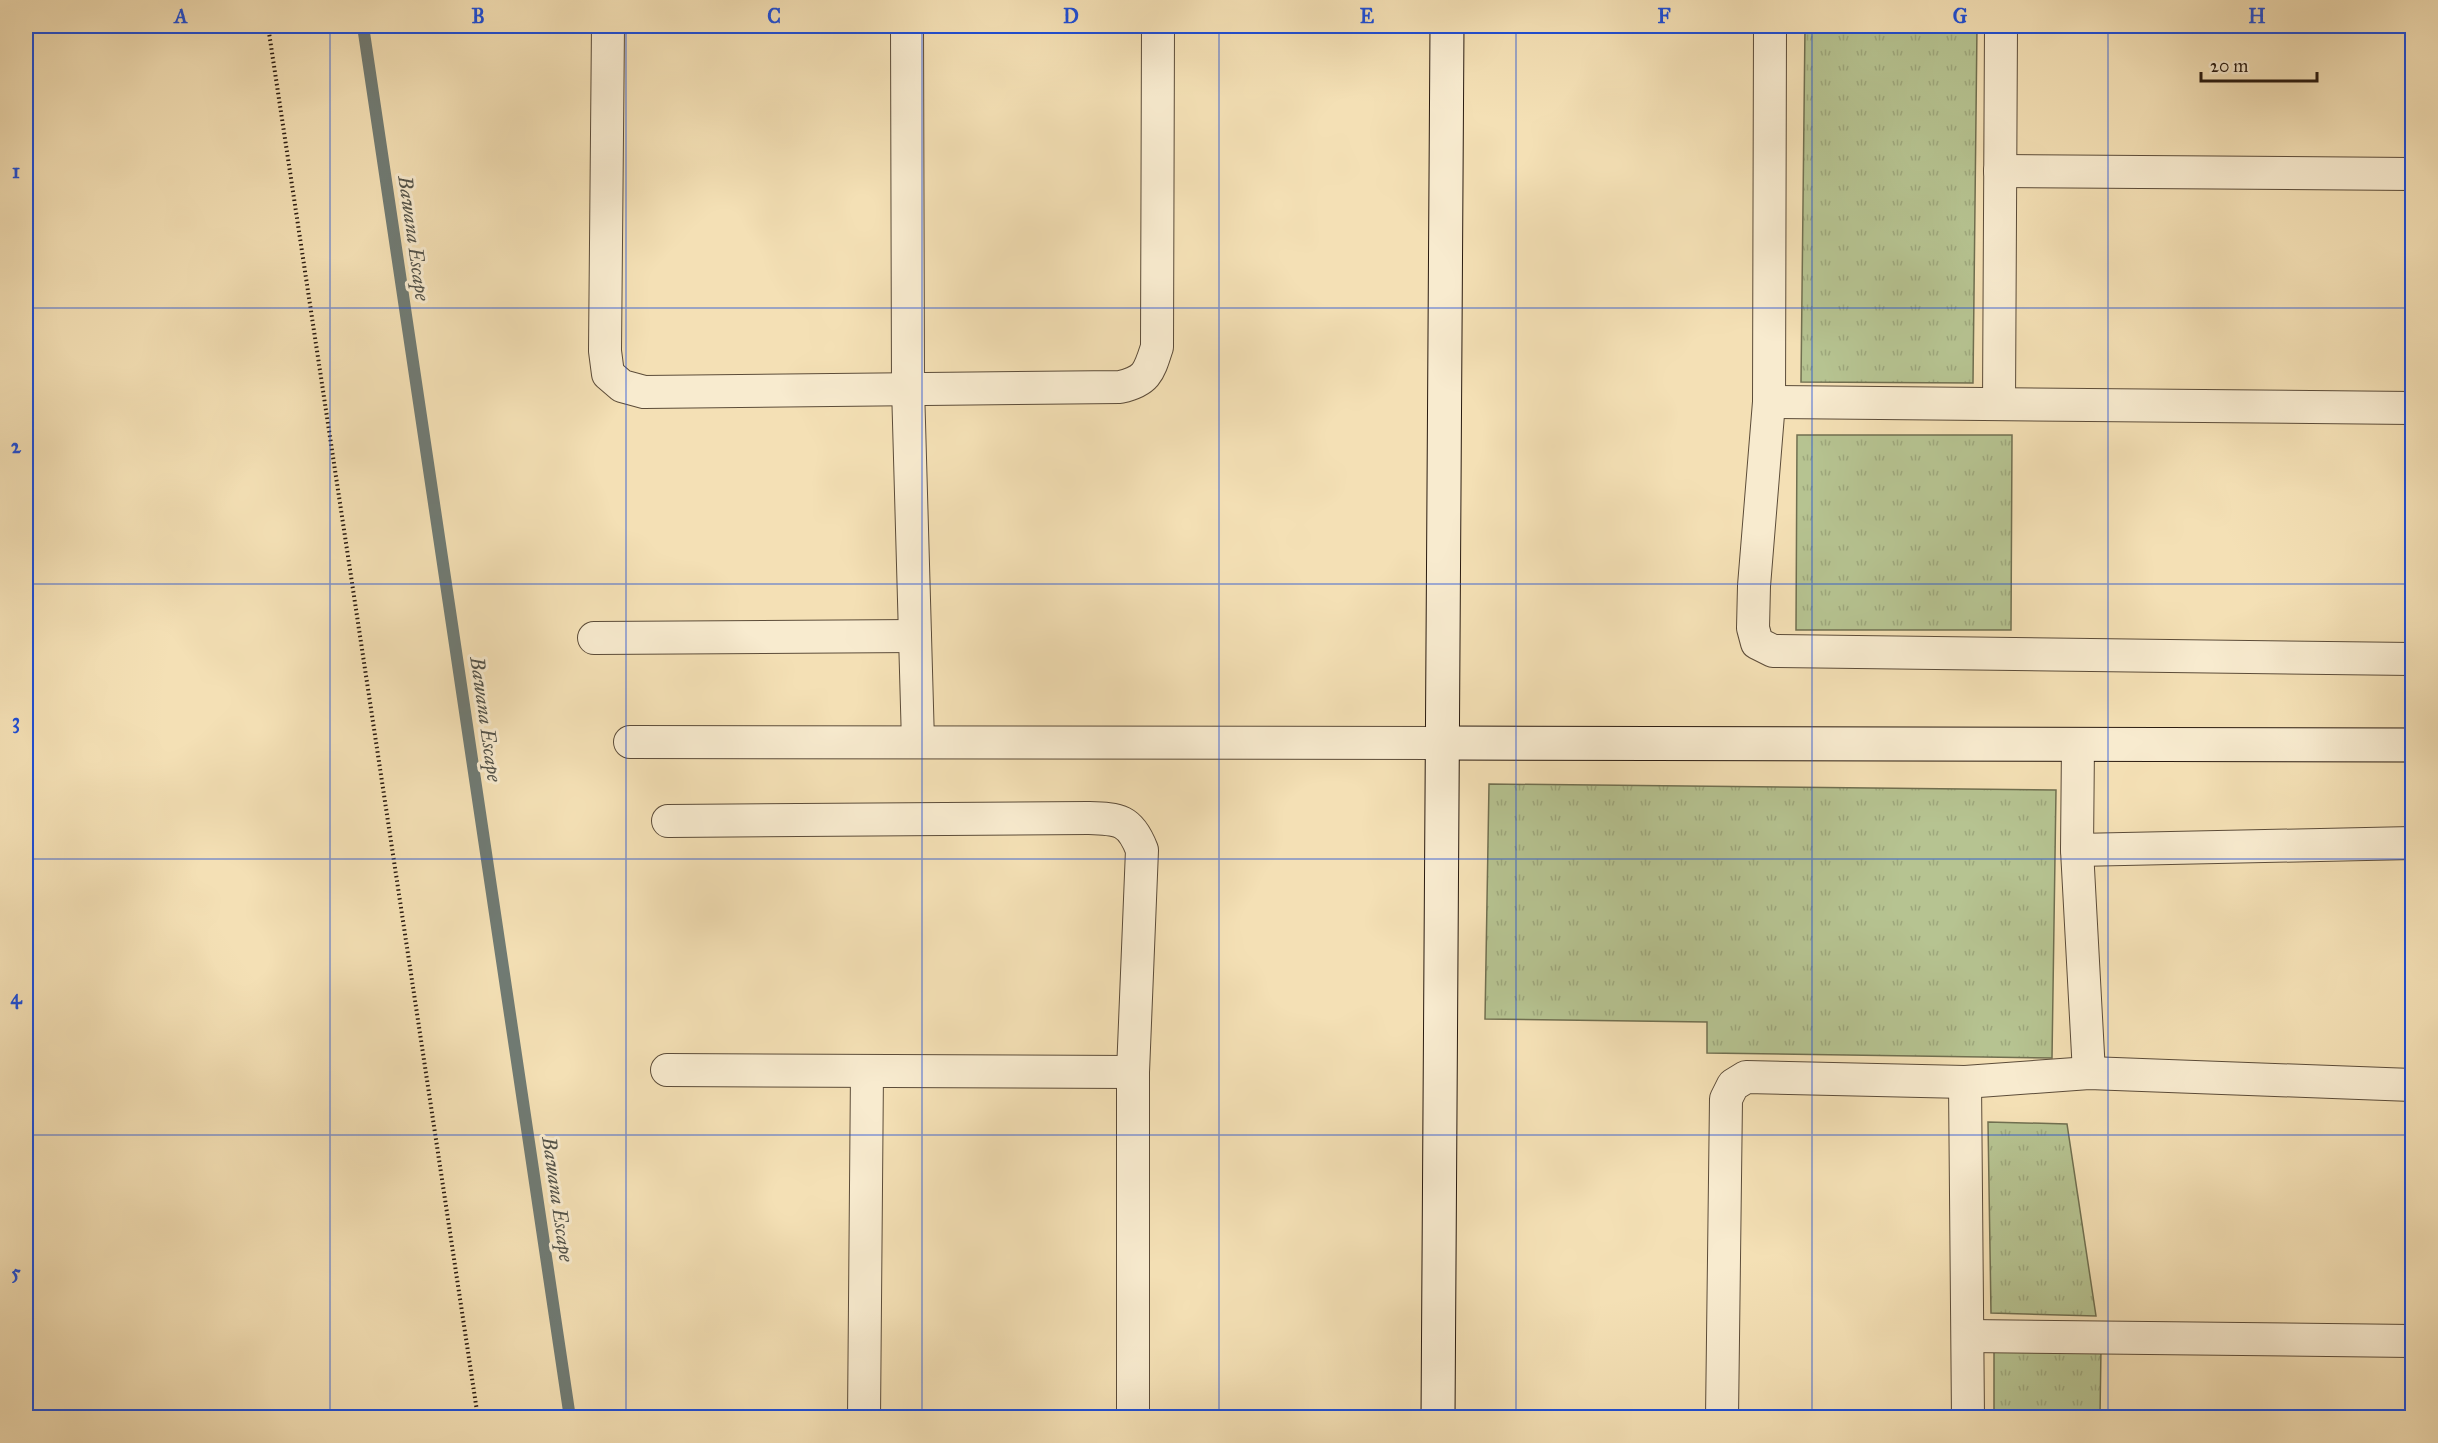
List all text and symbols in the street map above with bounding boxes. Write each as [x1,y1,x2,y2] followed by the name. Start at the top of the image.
[172,4,188,28] text: A
[471,4,485,28] text: B
[767,4,781,28] text: C
[1063,4,1079,28] text: D
[1360,4,1375,28] text: E
[1657,4,1671,28] text: F
[1953,4,1968,28] text: G
[2248,4,2266,28] text: H
[2201,45,2316,83] scale bar
[2210,55,2248,77] text: 20 m
[12,159,20,183] text: 1
[392,173,435,303] water label: Bawana Escape
[11,434,22,458] text: 2
[464,654,507,784] water label: Bawana Escape
[12,709,20,734] text: 3
[10,985,22,1010] text: 4
[536,1134,579,1264] water label: Bawana Escape
[11,1260,21,1284] text: 5

